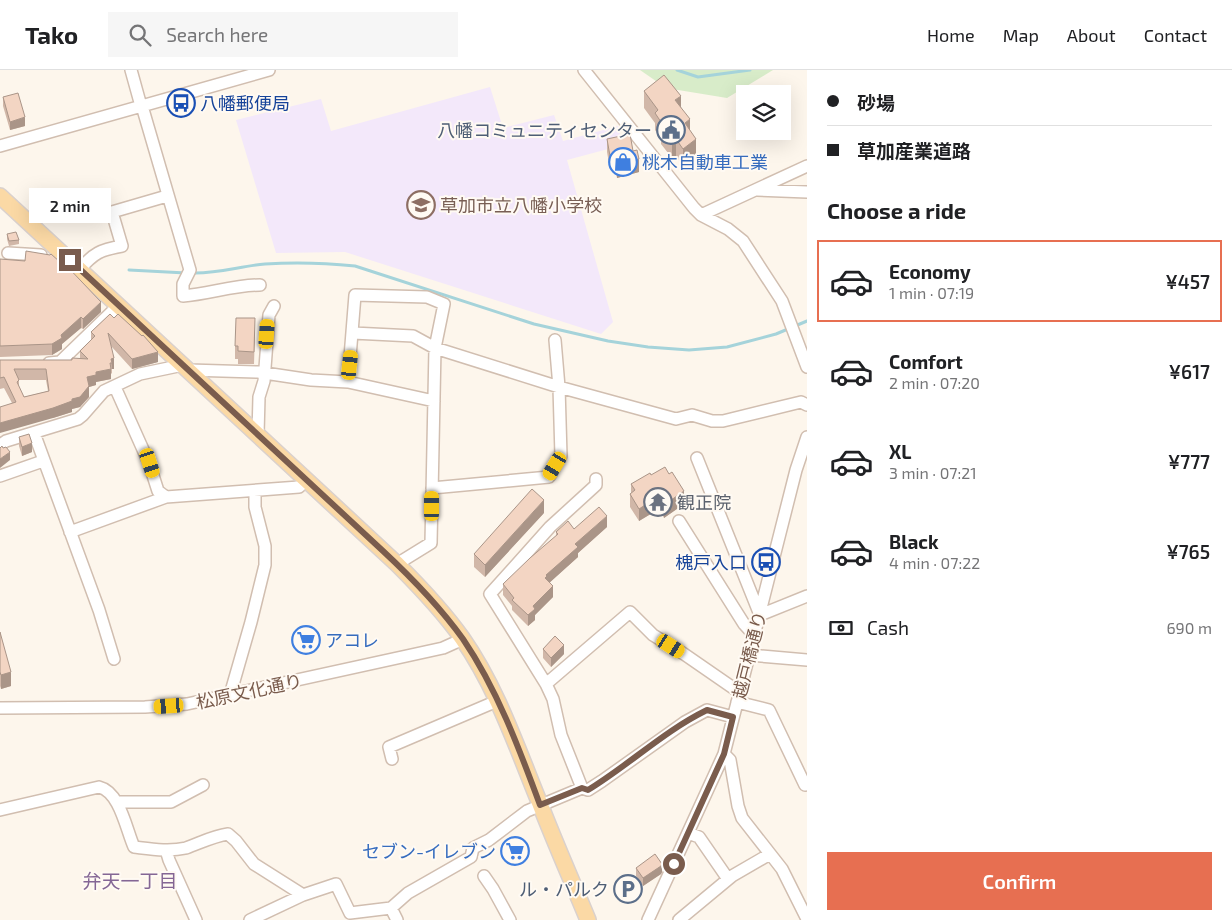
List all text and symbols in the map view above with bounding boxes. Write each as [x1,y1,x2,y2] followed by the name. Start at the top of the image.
[108,12,458,57] search box
[25,20,78,49] text: Tako
[126,21,154,49] icon: search
[166,23,268,46] text: Search here
[927,24,975,46] text: Home
[1003,24,1039,46] text: Map
[1067,24,1116,46] text: About
[1144,24,1207,46] text: Contact
[736,85,791,140] map controls
[736,85,791,140] button: layers
[166,88,196,118] bus stop icon: 八幡郵便局
[857,91,895,114] text: 砂場
[200,92,290,114] place label: 八幡郵便局
[656,115,686,145] public building icon: 八幡コミュニティセンター
[437,119,652,141] place label: 八幡コミュニティセンター
[857,139,971,162] text: 草加産業道路
[608,147,638,177] shop icon: 桃木自動車工業
[642,151,768,173] place label: 桃木自動車工業
[29,188,111,222] callout: 2 min
[406,190,436,220] school or university icon: 草加市立八幡小学校
[440,194,602,216] place label: 草加市立八幡小学校
[50,196,90,215] text: 2 min
[827,197,966,223] text: Choose a ride
[59,249,81,271] route end
[829,259,874,304] icon: car
[889,260,971,283] text: Economy
[1166,270,1210,293] text: ¥457
[889,283,974,302] text: 1 min · 07:19
[258,319,275,349] car
[340,349,359,381] car
[829,349,874,394] icon: car
[889,350,963,373] text: Comfort
[1169,360,1210,383] text: ¥617
[889,373,980,392] text: 2 min · 07:20
[829,439,874,484] icon: car
[889,440,911,463] text: XL
[138,446,161,480] car
[540,449,569,483] car
[1168,450,1210,473] text: ¥777
[889,463,977,482] text: 3 min · 07:21
[643,487,673,517] temple icon: 観正院
[424,491,439,521] car
[677,491,731,513] place label: 観正院
[829,529,874,574] icon: car
[889,530,939,553] text: Black
[1166,540,1210,563] text: ¥765
[751,547,781,577] bus stop icon: 槐戸入口
[675,551,747,573] place label: 槐戸入口
[889,553,980,572] text: 4 min · 07:22
[727,609,771,701] street label: 越戸橋通り
[827,614,855,642] icon: cash
[867,616,909,639] text: Cash
[1166,618,1212,637] text: 690 m
[291,625,321,655] supermarket icon: アコレ
[325,629,379,651] place label: アコレ
[654,632,687,660] car
[194,669,304,713] street label: 松原文化通り
[153,697,184,715] car
[500,836,530,866] supermarket icon: セブン-イレブン
[362,840,496,862] place label: セブン-イレブン
[827,852,1212,910] button: Confirm
[663,853,685,875] route start
[82,869,178,892] district label: 弁天一丁目
[613,874,643,904] parking icon: ル・パルク
[519,878,609,900] place label: ル・パルク

